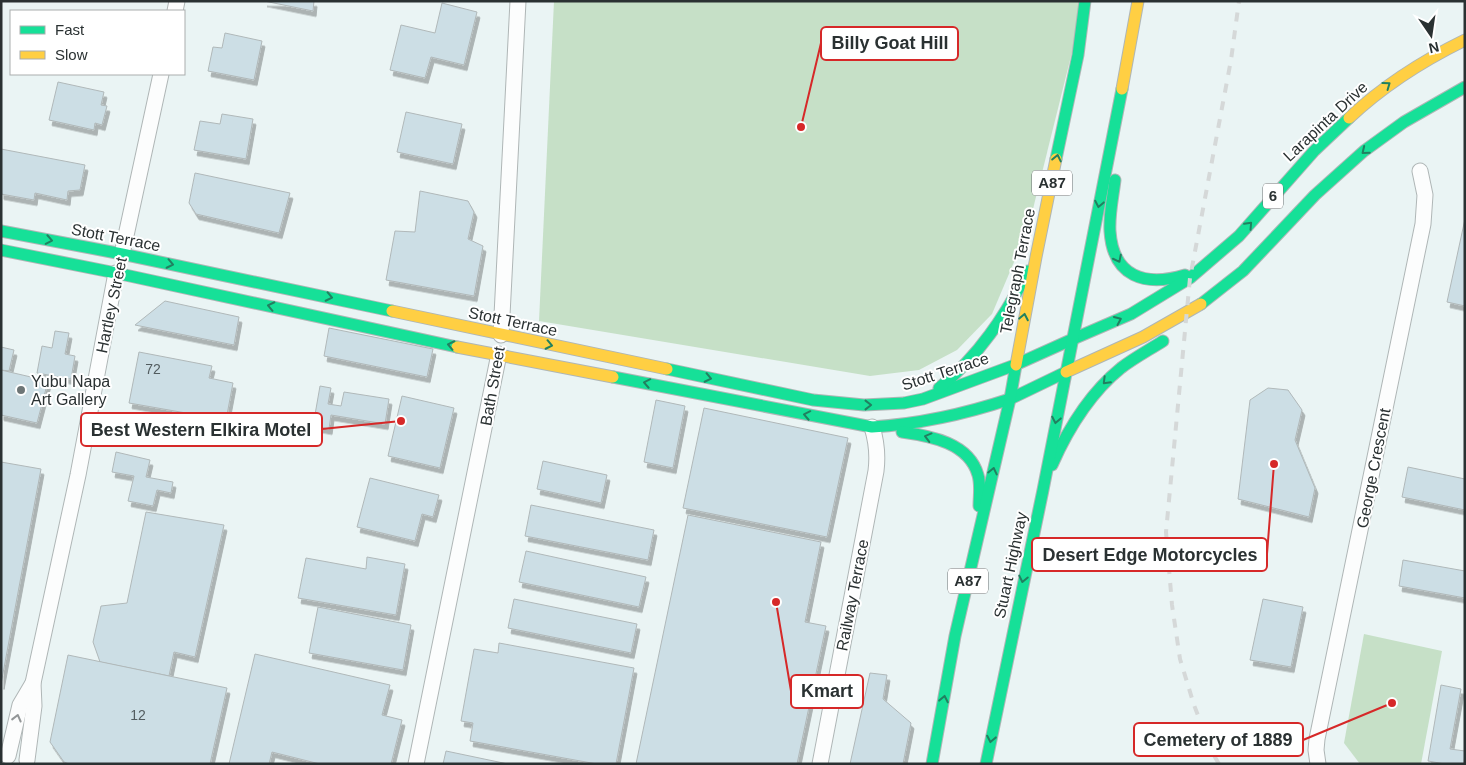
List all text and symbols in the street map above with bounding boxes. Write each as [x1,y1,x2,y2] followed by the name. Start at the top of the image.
[10,10,185,75] legend
[1406,10,1456,60] north arrow
[55,21,85,38] text: Fast
[821,27,958,60] callout: Billy Goat Hill
[831,33,949,53] text: Billy Goat Hill
[1427,39,1441,57] text: N
[55,46,88,63] text: Slow
[1280,78,1371,165] street label: Larapinta Drive
[1381,83,1390,91] one-way arrow
[1362,146,1371,154] one-way arrow
[1051,154,1062,163] one-way arrow
[1032,170,1072,196] road number: A87
[1263,184,1283,208] road number: 6
[1095,199,1105,208] one-way arrow
[997,207,1038,335] street label: Telegraph Terrace
[70,221,162,254] street label: Stott Terrace
[1243,222,1252,231] one-way arrow
[45,235,54,245] one-way arrow
[1112,253,1122,262] one-way arrow
[93,255,130,355] street label: Hartley Street
[165,258,174,269] one-way arrow
[324,292,333,302] one-way arrow
[267,301,275,312] one-way arrow
[467,304,559,339] street label: Stott Terrace
[1019,313,1029,322] one-way arrow
[1113,316,1122,326] one-way arrow
[447,340,456,351] one-way arrow
[544,340,553,350] one-way arrow
[477,345,508,427] street label: Bath Street
[900,349,991,394] street label: Stott Terrace
[145,361,161,377] house number: 72
[31,373,110,408] place label: Yubu Napa Art Gallery
[703,373,712,383] one-way arrow
[1103,376,1112,385] one-way arrow
[643,379,652,389] one-way arrow
[15,384,27,396] marker: Yubu Napa Art Gallery
[864,400,872,410] one-way arrow
[1354,406,1394,530] street label: George Crescent
[802,410,811,421] one-way arrow
[81,413,322,446] callout: Best Western Elkira Motel
[1052,416,1062,425] one-way arrow
[91,420,311,440] text: Best Western Elkira Motel
[925,432,933,442] one-way arrow
[987,467,998,476] one-way arrow
[991,510,1030,620] street label: Stuart Highway
[833,538,872,652] street label: Railway Terrace
[1032,538,1267,571] callout: Desert Edge Motorcycles
[1042,545,1258,565] text: Desert Edge Motorcycles
[948,568,988,594] road number: A87
[1019,575,1029,584] one-way arrow
[791,675,863,708] callout: Kmart
[801,681,853,701] text: Kmart
[938,694,948,703] one-way arrow
[130,707,146,723] house number: 12
[11,714,22,723] one-way arrow
[1134,723,1303,756] callout: Cemetery of 1889
[1143,730,1293,750] text: Cemetery of 1889
[986,734,996,743] one-way arrow

